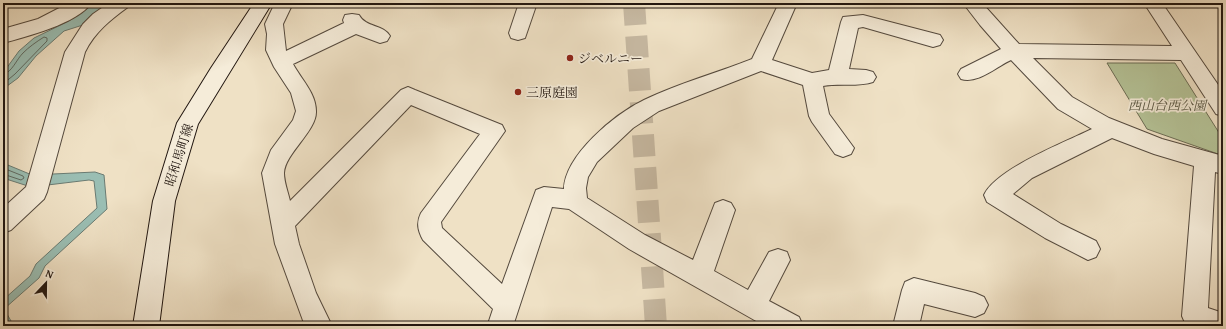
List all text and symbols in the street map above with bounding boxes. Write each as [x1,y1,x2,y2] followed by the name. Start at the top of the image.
[578,49,643,68] place label: ジベルニー
[565,53,575,63] marker: ジベルニー
[526,83,578,102] place label: 三原庭園
[513,87,523,97] marker: 三原庭園
[1128,96,1208,115] park label: 西山台西公園
[160,121,198,189] street label: 昭和馬町線
[26,263,66,303] north arrow
[43,265,57,283] text: N

